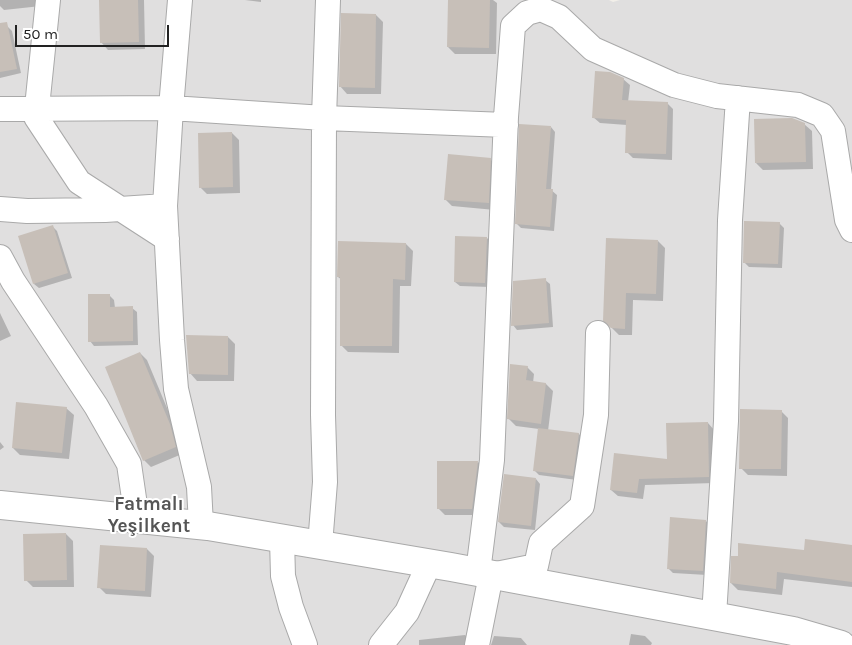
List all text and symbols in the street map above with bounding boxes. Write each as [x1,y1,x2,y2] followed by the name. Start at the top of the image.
[18,15,171,47] scale bar
[23,25,58,43] text: 50 m
[108,494,190,538] district label: Fatmalı Yeşilkent

